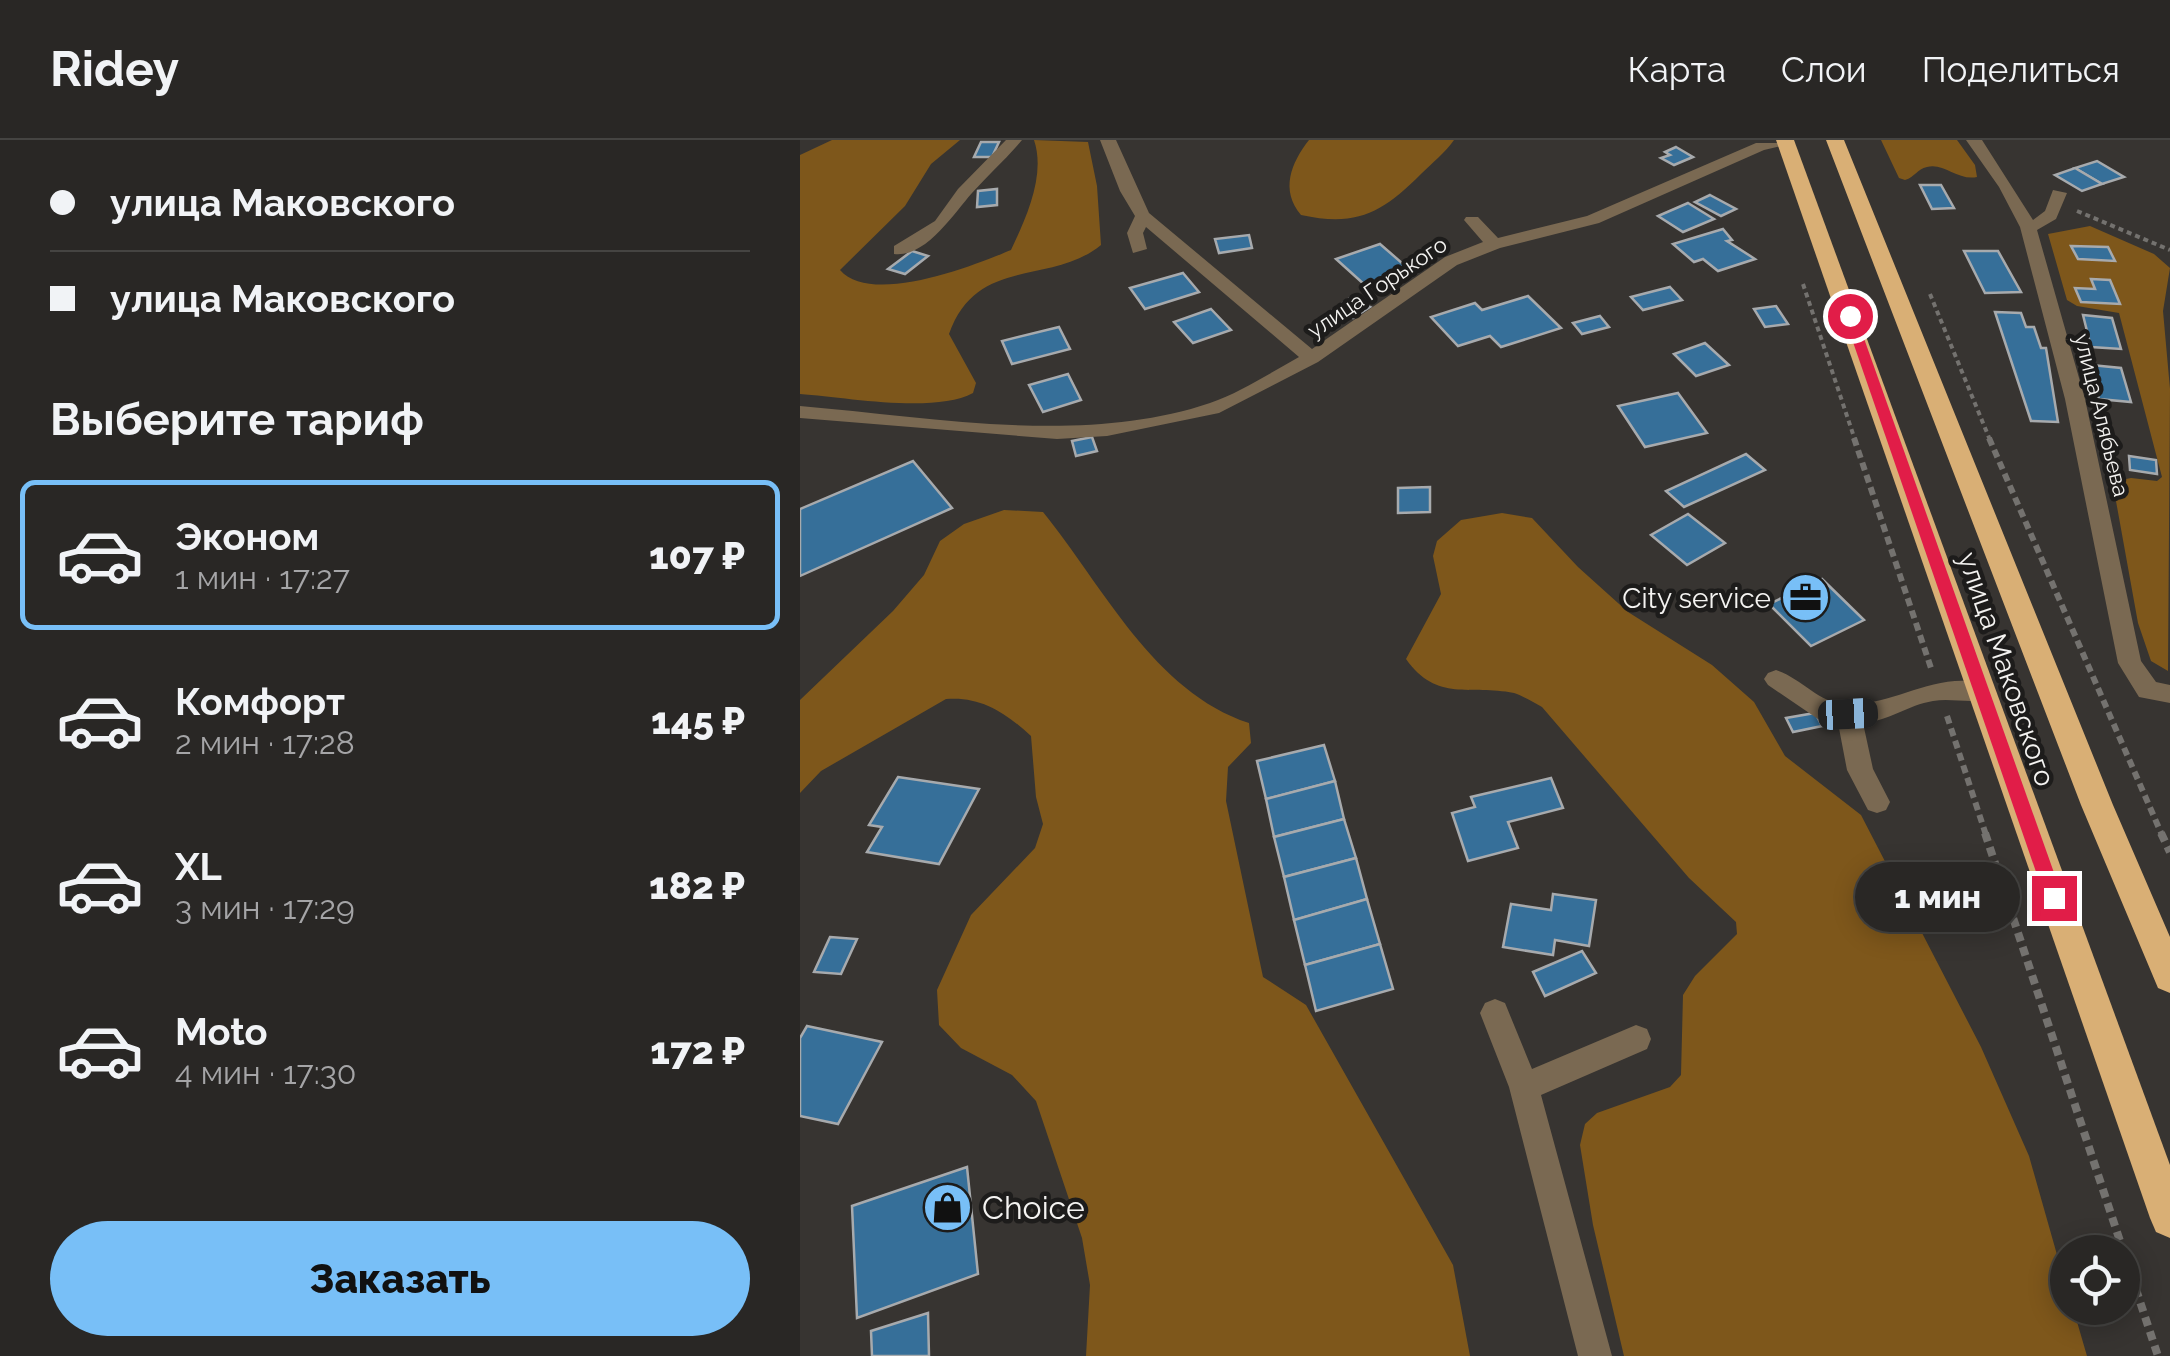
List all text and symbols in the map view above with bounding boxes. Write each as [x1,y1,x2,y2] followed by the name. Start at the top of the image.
[50,41,179,97] text: Ridey
[1628,49,1726,90] text: Карта
[1781,49,1867,90] text: Слои
[1922,49,2120,90] text: Поделиться
[110,180,455,225] text: улица Маковского
[1302,231,1452,343] street label: улица Горького
[110,276,455,321] text: улица Маковского
[1828,294,1873,339] route start
[2069,331,2135,499] street label: улица Алябьева
[50,393,424,446] text: Выберите тариф
[55,510,145,600] icon: car
[175,514,319,559] text: Эконом
[649,533,745,578] text: 107 ₽
[1951,548,2062,791] street label: улица Маковского
[175,559,350,596] text: 1 мин · 17:27
[1780,572,1832,624] office icon: City service
[1622,582,1771,615] place label: City service
[55,675,145,765] icon: car
[175,679,345,724] text: Комфорт
[1817,697,1879,731] car
[651,698,745,743] text: 145 ₽
[175,724,355,761] text: 2 мин · 17:28
[55,840,145,930] icon: car
[175,844,222,889] text: XL
[649,863,745,908] text: 182 ₽
[1854,863,2019,933] callout: 1 мин
[2032,876,2077,921] route end
[1894,878,1981,915] text: 1 мин
[175,889,355,926] text: 3 мин · 17:29
[55,1005,145,1095] icon: car
[175,1009,268,1054] text: Moto
[650,1028,745,1073] text: 172 ₽
[175,1054,356,1091] text: 4 мин · 17:30
[921,1182,973,1234] shop icon: Choice
[982,1189,1085,1226] place label: Choice
[50,1221,750,1336] button: Заказать
[2050,1235,2140,1325] map controls
[2050,1235,2140,1325] button: locate

